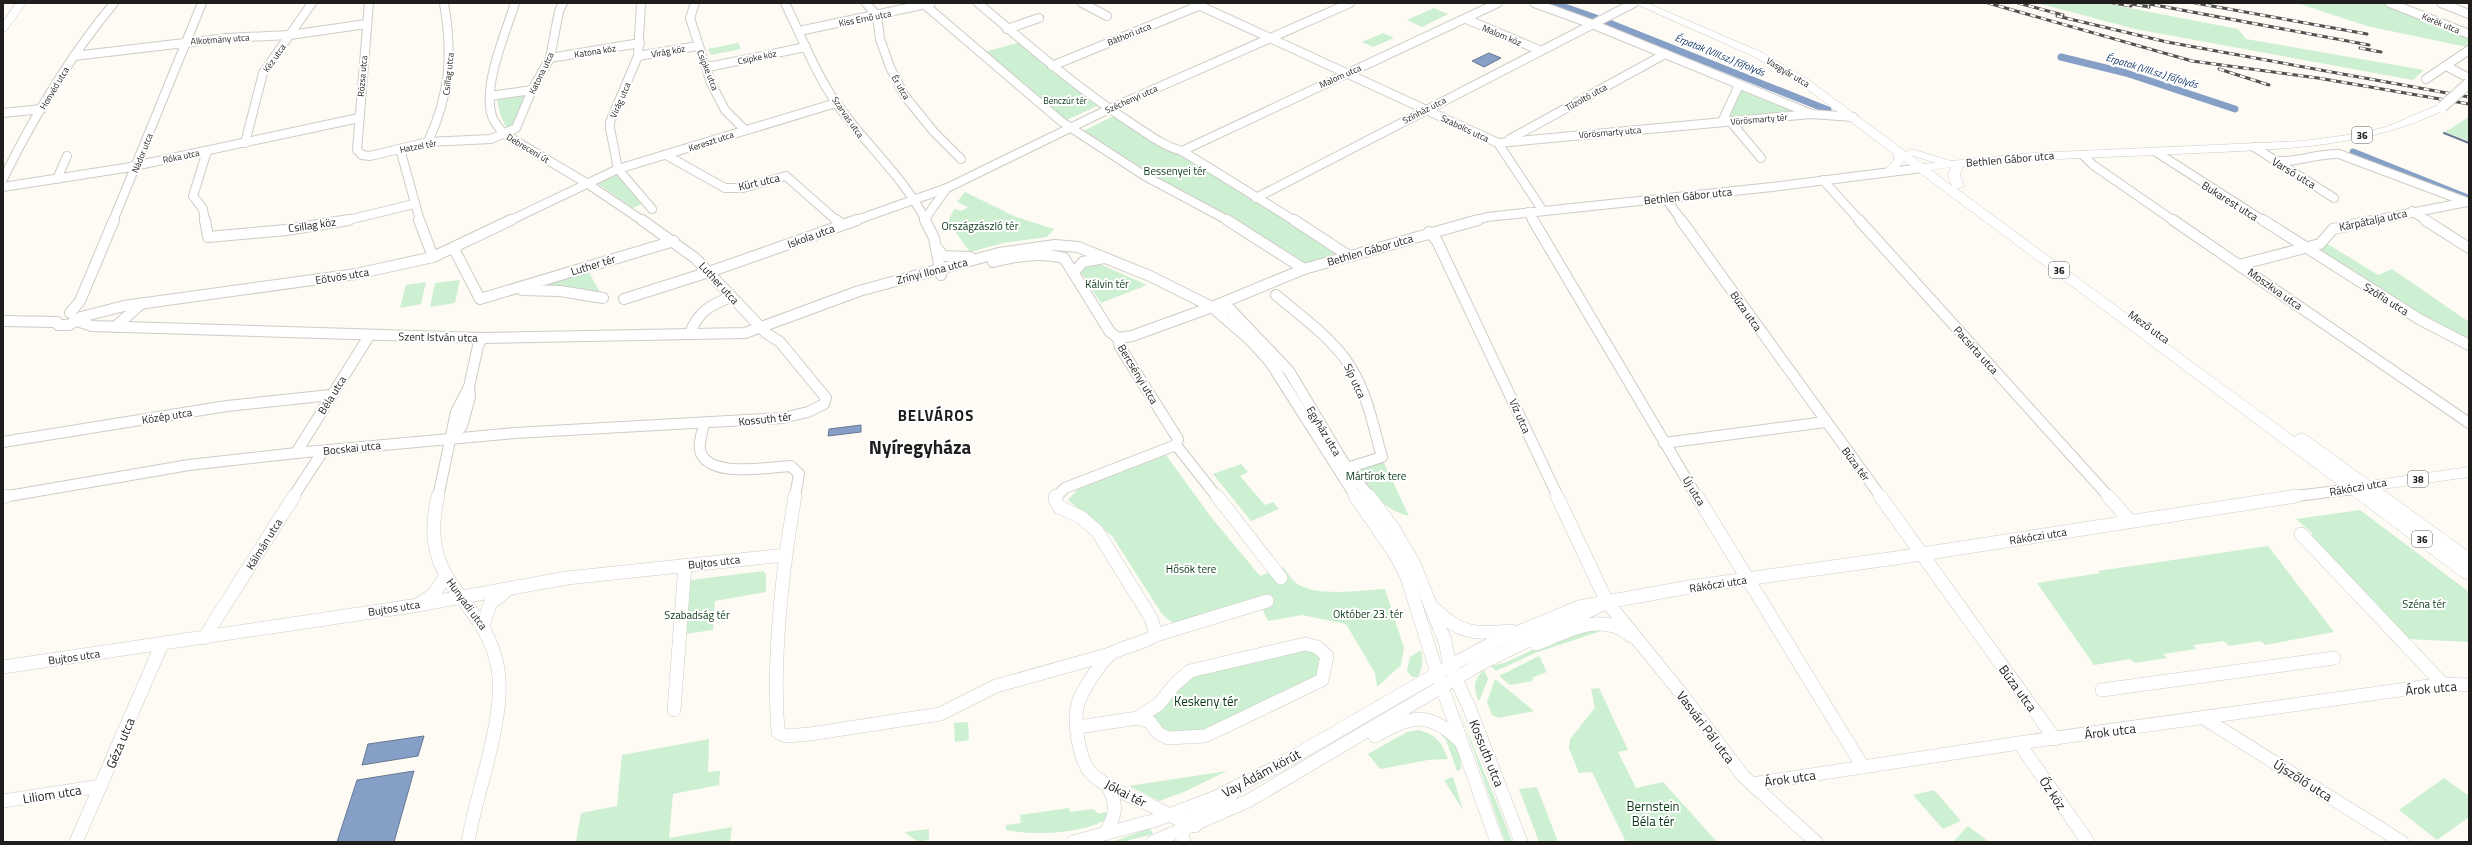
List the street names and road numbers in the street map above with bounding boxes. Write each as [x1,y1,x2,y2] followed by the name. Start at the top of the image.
[838,6,893,29] street label: Kiss Ernő utca
[2420,10,2462,37] street label: Kerék utca
[1105,19,1153,49] street label: Báthori utca
[1480,21,1524,49] street label: Malom köz
[190,30,250,48] street label: Alkotmány utca
[260,41,289,75] street label: Kéz utca
[573,41,617,61] street label: Katona köz
[650,42,686,60] street label: Virág köz
[736,47,778,67] street label: Csipke köz
[694,48,722,93] street label: Csipke utca
[525,49,557,96] street label: Katona utca
[439,52,457,96] street label: Csillag utca
[354,54,370,97] street label: Rózsa utca
[1764,54,1813,90] street label: Vasgyár utca
[1317,61,1364,91] street label: Malom utca
[36,64,72,112] street label: Honvéd utca
[889,72,913,102] street label: Ér utca
[606,80,634,120] street label: Virág utca
[1563,80,1610,114] street label: Tűzoltó utca
[1103,81,1160,116] street label: Széchenyi utca
[1400,93,1449,127] street label: Színház utca
[829,94,867,141] street label: Szarvas utca
[1730,110,1788,128] street label: Vörösmarty tér
[1439,111,1492,145] street label: Szabolcs utca
[1578,123,1642,141] street label: Vörösmarty utca
[687,127,736,154] street label: Kereszt utca
[2352,127,2372,143] road number: 36
[504,130,553,166] street label: Debreceni út
[128,131,156,175] street label: Nádor utca
[398,136,438,156] street label: Hatzel tér
[161,146,201,166] street label: Róka utca
[1965,147,2055,171] street label: Bethlen Gábor utca
[2269,154,2319,193] street label: Varsó utca
[737,169,782,195] street label: Kürt utca
[2199,177,2262,225] street label: Bukarest utca
[1643,183,1733,209] street label: Bethlen Gábor utca
[2338,205,2409,235] street label: Kárpátalja utca
[287,214,337,236] street label: Csillag köz
[785,220,837,252] street label: Iskola utca
[1325,230,1415,270] street label: Bethlen Gábor utca
[569,251,617,279] street label: Luther tér
[895,254,970,288] street label: Zrínyi Ilona utca
[695,258,743,308] street label: Luther utca
[2049,262,2069,278] road number: 36
[314,264,370,288] street label: Eötvös utca
[2244,264,2306,314] street label: Moszkva utca
[2360,279,2412,319] street label: Szófia utca
[1726,288,1766,335] street label: Búza utca
[2125,306,2173,348] street label: Mező utca
[1950,322,2002,378] street label: Pacsirta utca
[398,328,478,346] street label: Szent István utca
[1114,341,1162,407] street label: Bercsényi utca
[1340,361,1370,401] street label: Síp utca
[314,372,350,417] street label: Béla utca
[1505,396,1535,436] street label: Víz utca
[1303,403,1345,459] street label: Egyház utca
[141,404,194,428] street label: Közép utca
[738,408,793,430] street label: Kossuth tér
[322,437,382,459] street label: Bocskai utca
[1838,444,1874,485] street label: Búza tér
[2408,471,2428,487] road number: 38
[1679,473,1710,509] street label: Új utca
[2328,474,2388,500] street label: Rákóczi utca
[242,515,286,573] street label: Kálmán utca
[2008,523,2068,548] street label: Rákóczi utca
[2412,531,2432,547] road number: 36
[687,551,741,573] street label: Bujtos utca
[1688,571,1748,596] street label: Rákóczi utca
[443,575,492,634] street label: Hunyadi utca
[367,596,422,620] street label: Bujtos utca
[47,645,101,669] street label: Bujtos utca
[1994,660,2042,716] street label: Búza utca
[2404,676,2458,700] street label: Árok utca
[1672,687,1740,768] street label: Vasvári Pál utca
[100,714,140,772] street label: Géza utca
[1464,716,1510,790] street label: Kossuth utca
[2083,718,2137,744] street label: Árok utca
[1218,744,1304,802] street label: Vay Ádám körút
[2270,754,2337,806] street label: Újszőlő utca
[1763,764,1817,792] street label: Árok utca
[2035,772,2071,814] street label: Őz köz
[1102,774,1151,812] street label: Jókai tér
[21,779,83,809] street label: Liliom utca

